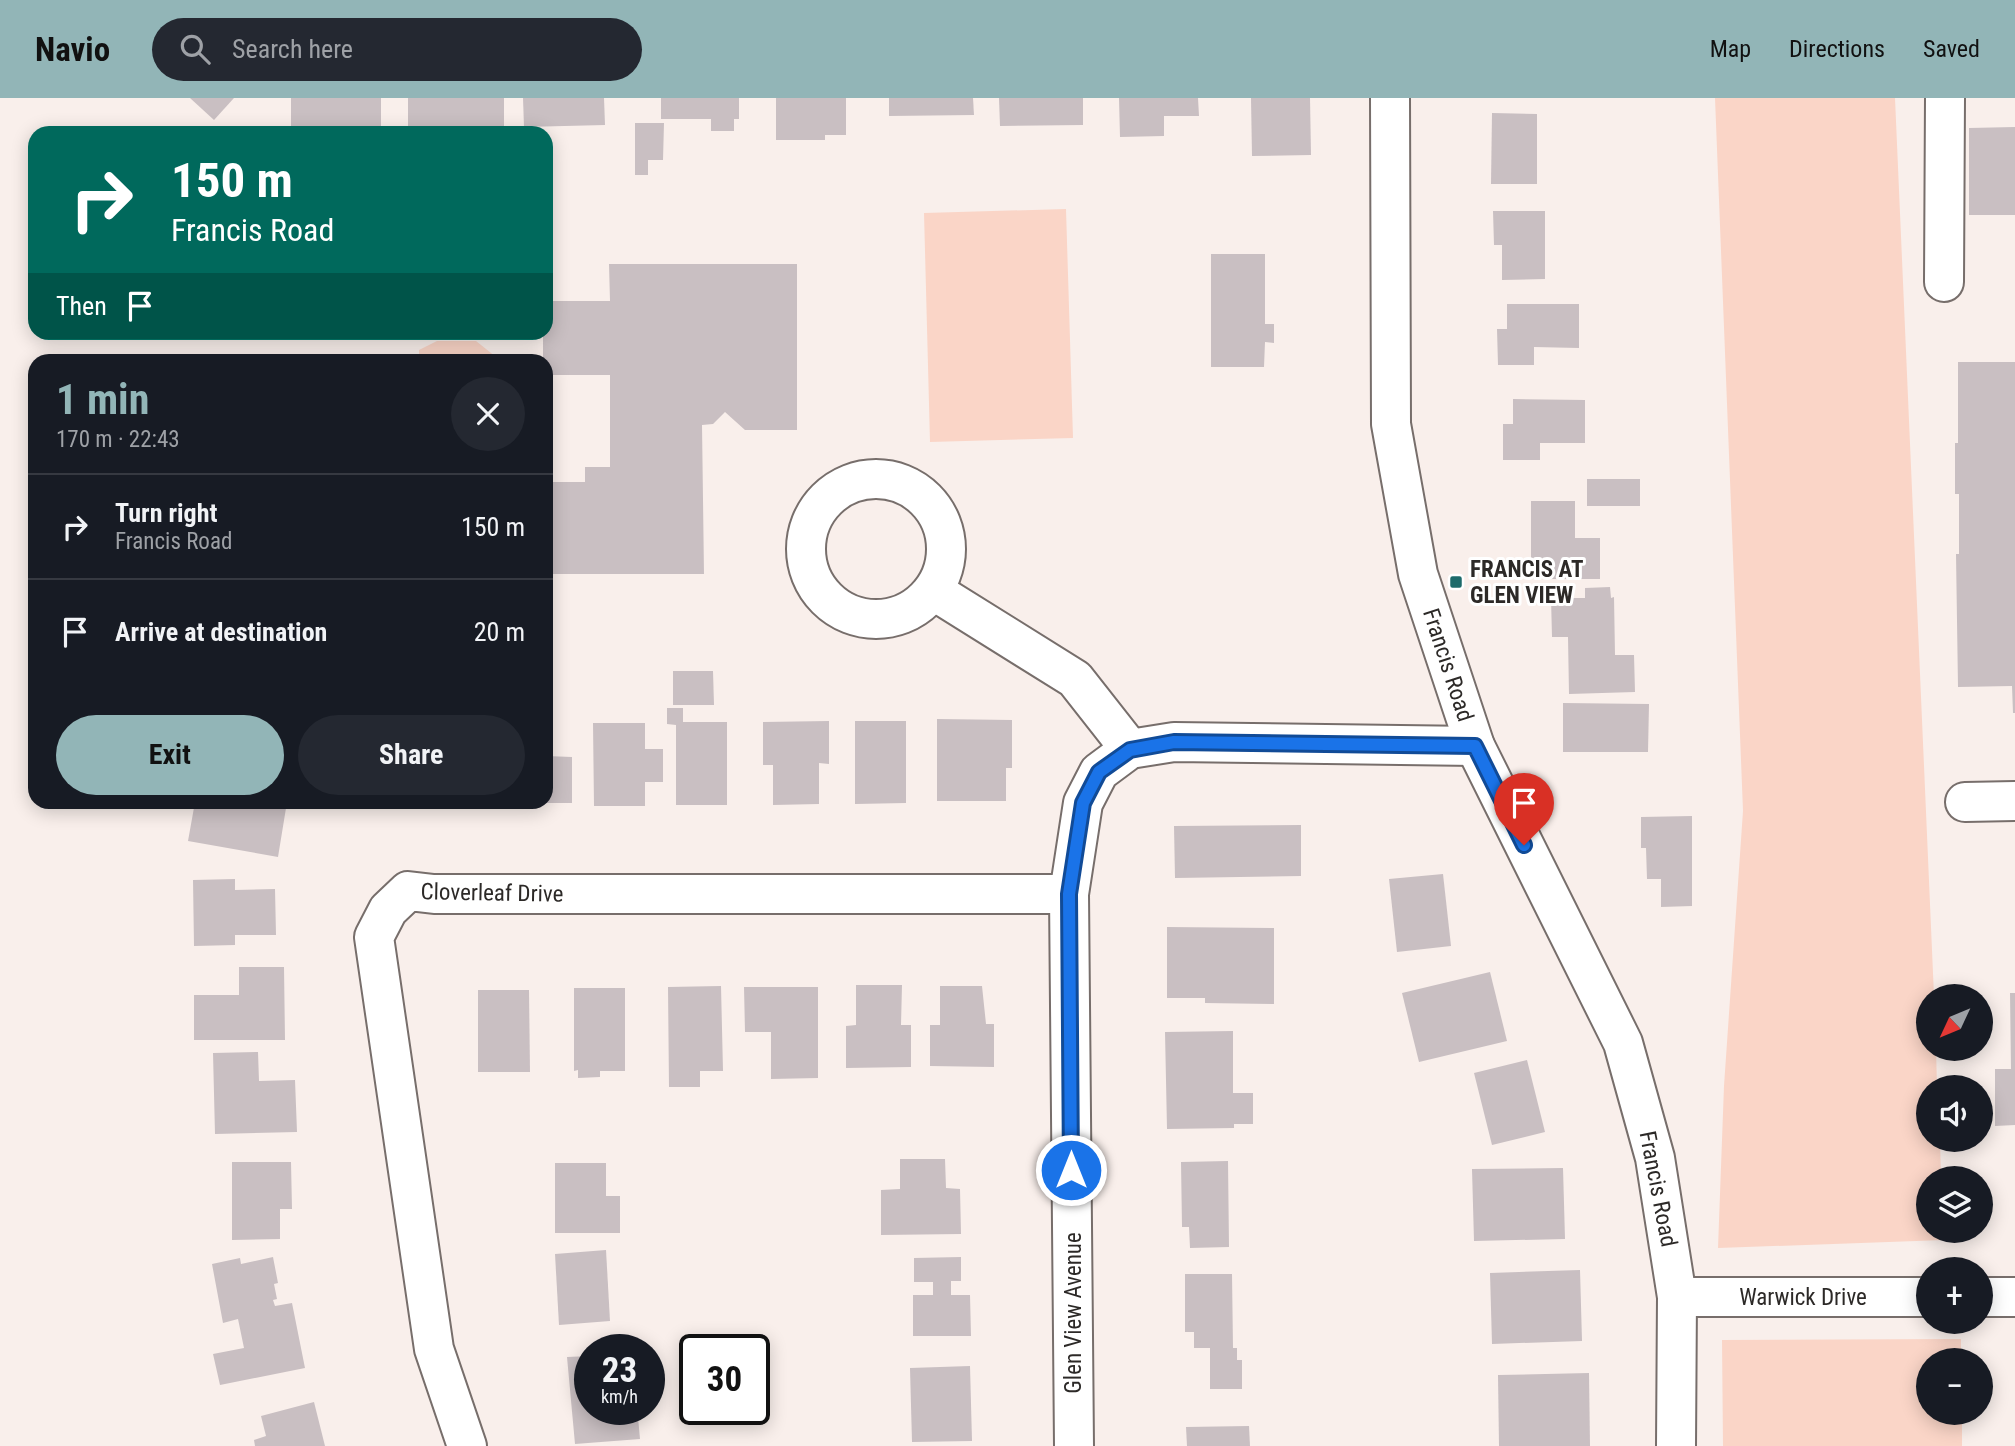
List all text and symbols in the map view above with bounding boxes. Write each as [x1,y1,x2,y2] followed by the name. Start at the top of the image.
[152,18,642,81] search box
[35,30,110,69] text: Navio
[176,30,214,68] icon: search
[232,34,353,64] text: Search here
[1710,35,1751,63] text: Map
[1789,35,1885,63] text: Directions
[1923,35,1980,63] text: Saved
[171,152,293,209] text: 150 m
[56,154,147,245] icon: right
[171,211,334,249] text: Francis Road
[121,287,159,325] icon: arrive
[56,291,107,321] text: Then
[56,375,149,424] text: 1 min
[451,377,525,451] button: close
[56,426,180,453] text: 170 m · 22:43
[115,498,217,528] text: Turn right
[56,508,94,546] icon: right
[461,512,525,542] text: 150 m
[115,528,232,555] text: Francis Road
[1470,556,1583,609] place label: FRANCIS AT GLEN VIEW
[1448,574,1464,590] marker: FRANCIS AT GLEN VIEW
[1417,605,1479,725] street label: Francis Road
[56,613,94,651] icon: arrive
[115,617,327,647] text: Arrive at destination
[474,617,525,647] text: 20 m
[56,715,284,795] button: Exit
[298,715,525,795] button: Share
[1494,773,1554,845] pin
[1505,784,1543,822] icon: arrive
[420,878,564,908] street label: Cloverleaf Drive
[1916,984,1993,1060] north arrow
[1916,984,1993,1425] map controls
[1916,1075,1993,1152] button: sound
[1634,1129,1682,1249] street label: Francis Road
[1034,1133,1108,1207] position arrow
[1916,1166,1993,1243] button: layers
[1060,1232,1087,1394] street label: Glen View Avenue
[1916,1257,1993,1334] button: +
[1739,1284,1867,1311] street label: Warwick Drive
[679,1334,770,1425] speed limit sign: 30
[1916,1348,1993,1425] button: −
[602,1350,637,1391] text: 23
[601,1386,638,1407] text: km/h

